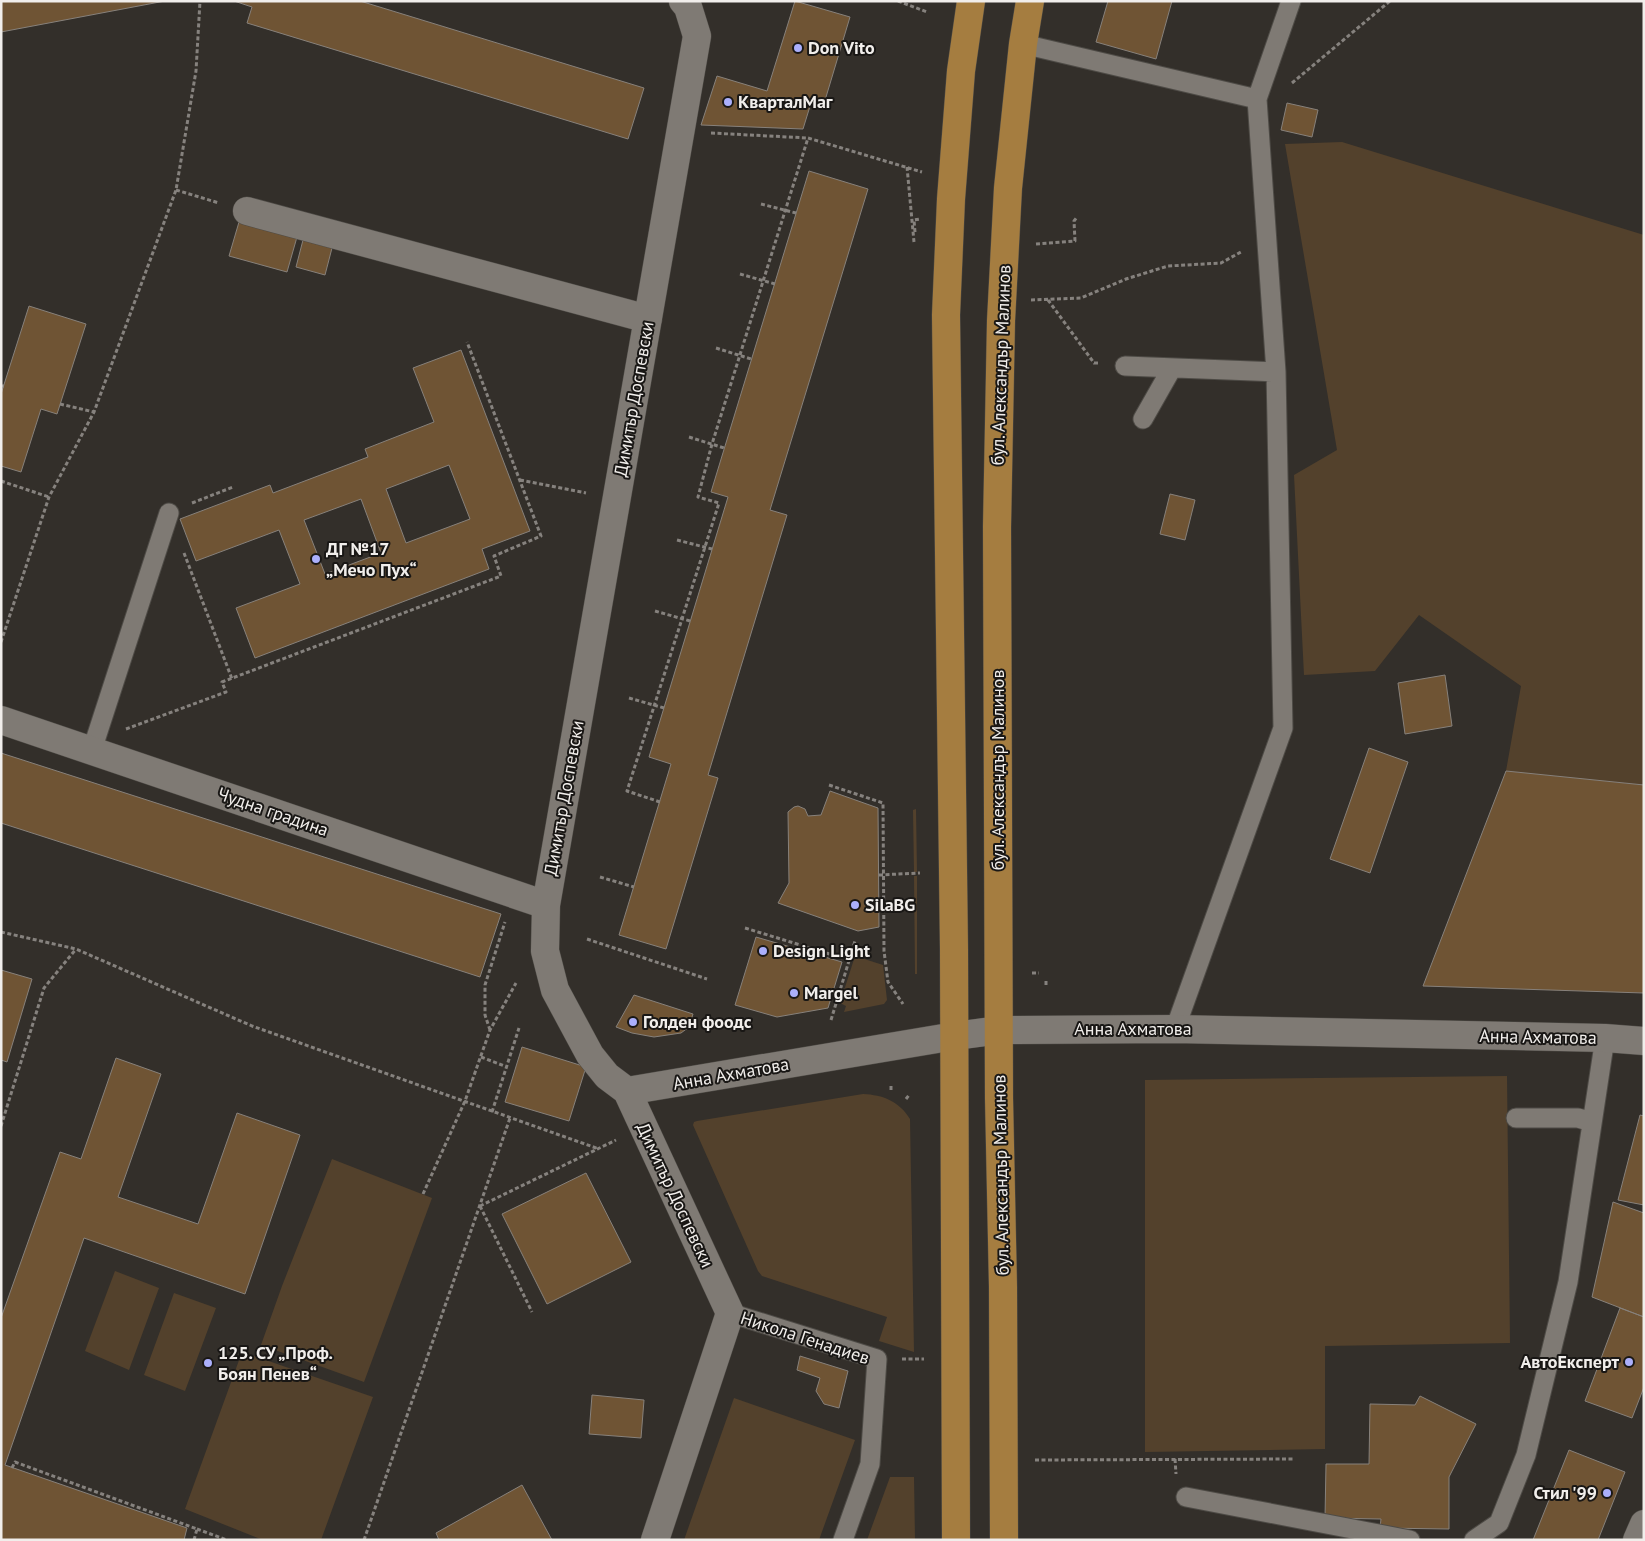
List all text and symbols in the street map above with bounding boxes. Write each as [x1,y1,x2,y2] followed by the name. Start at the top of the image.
[808,36,875,59] place label: Don Vito
[792,42,804,54] marker: Don Vito
[738,90,833,113] place label: КварталМаг
[722,96,734,108] marker: КварталМаг
[986,264,1015,466] street label: бул. Александър Малинов
[609,319,659,478] street label: Димитър Доспевски
[326,537,417,581] place label: ДГ №17 „Мечо Пух“
[310,553,322,565] marker: ДГ №17 „Мечо Пух“
[986,670,1009,870] street label: бул. Александър Малинов
[539,718,589,877] street label: Димитър Доспевски
[215,782,332,841] street label: Чудна градина
[865,893,915,916] place label: SilaBG
[849,899,861,911] marker: SilaBG
[773,939,871,962] place label: Design Light
[757,945,769,957] marker: Design Light
[804,981,858,1004] place label: Margel
[788,987,800,999] marker: Margel
[643,1010,752,1033] place label: Голден фоодс
[627,1016,639,1028] marker: Голден фоодс
[1074,1017,1192,1040] street label: Анна Ахматова
[1479,1024,1597,1049] street label: Анна Ахматова
[671,1052,791,1095] street label: Анна Ахматова
[987,1074,1014,1276] street label: бул. Александър Малинов
[632,1119,719,1271] street label: Димитър Доспевски
[738,1306,872,1369] street label: Никола Генадиев
[218,1341,333,1385] place label: 125. СУ „Проф. Боян Пенев“
[1520,1350,1619,1373] place label: АвтоЕксперт
[1623,1356,1635,1368] marker: АвтоЕксперт
[202,1357,214,1369] marker: 125. СУ „Проф. Боян Пенев“
[1534,1481,1597,1504] place label: Стил '99
[1601,1487,1613,1499] marker: Стил '99

